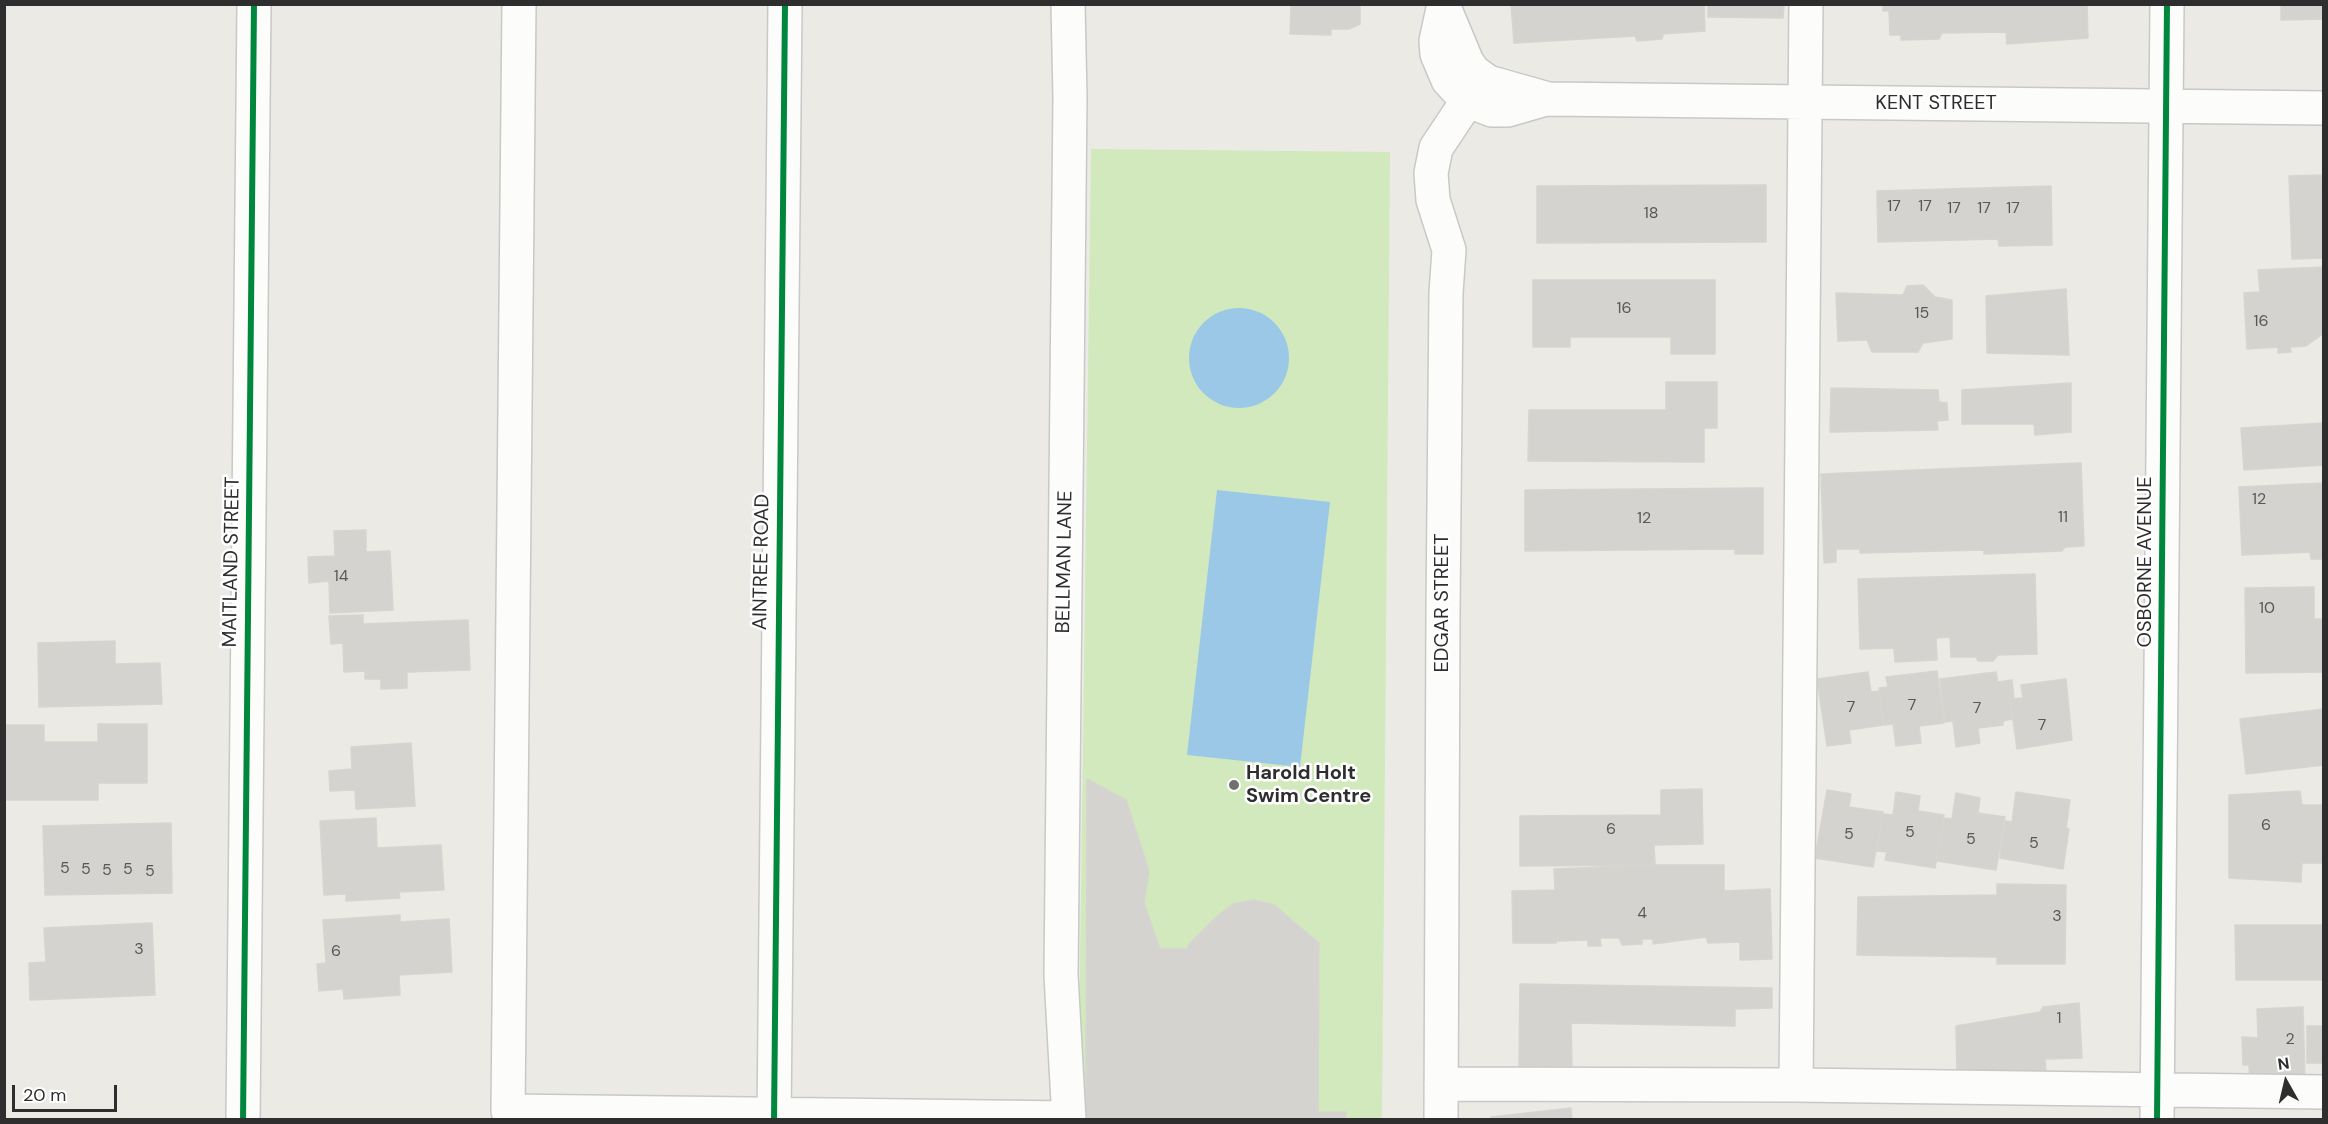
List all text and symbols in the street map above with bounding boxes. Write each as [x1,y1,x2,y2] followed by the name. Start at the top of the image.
[1875,92,1997,116] street label: KENT STREET
[1887,197,1901,217] house number: 17
[1918,197,1932,217] house number: 17
[1947,199,1961,219] house number: 17
[1977,199,1991,219] house number: 17
[2006,199,2020,219] house number: 17
[1644,204,1658,224] house number: 18
[1616,299,1632,319] house number: 16
[1915,304,1929,324] house number: 15
[2253,312,2269,332] house number: 16
[219,476,245,648] street label: MAITLAND STREET
[2134,476,2158,648] street label: OSBORNE AVENUE
[1052,490,1078,634] street label: BELLMAN LANE
[2252,490,2266,510] house number: 12
[749,494,775,630] street label: AINTREE ROAD
[2058,508,2068,528] house number: 11
[1637,509,1651,529] house number: 12
[1431,534,1455,672] street label: EDGAR STREET
[334,567,348,587] house number: 14
[2259,599,2275,619] house number: 10
[1908,696,1916,716] house number: 7
[1847,698,1855,718] house number: 7
[1973,699,1981,719] house number: 7
[2038,716,2046,736] house number: 7
[1246,762,1371,809] place label: Harold Holt Swim Centre
[1227,778,1241,792] marker: Harold Holt Swim Centre
[2261,816,2271,836] house number: 6
[1606,820,1616,840] house number: 6
[1905,823,1915,843] house number: 5
[1844,825,1854,845] house number: 5
[1966,830,1976,850] house number: 5
[2029,834,2039,854] house number: 5
[60,859,70,879] house number: 5
[81,860,91,880] house number: 5
[123,860,133,880] house number: 5
[102,861,112,881] house number: 5
[145,862,155,882] house number: 5
[1637,904,1647,924] house number: 4
[2052,907,2062,927] house number: 3
[134,940,144,960] house number: 3
[331,942,341,962] house number: 6
[2057,1009,2061,1029] house number: 1
[2285,1030,2295,1050] house number: 2
[2256,1052,2316,1112] north arrow
[2276,1052,2291,1075] text: N
[15,1073,120,1111] scale bar
[23,1083,66,1107] text: 20 m

